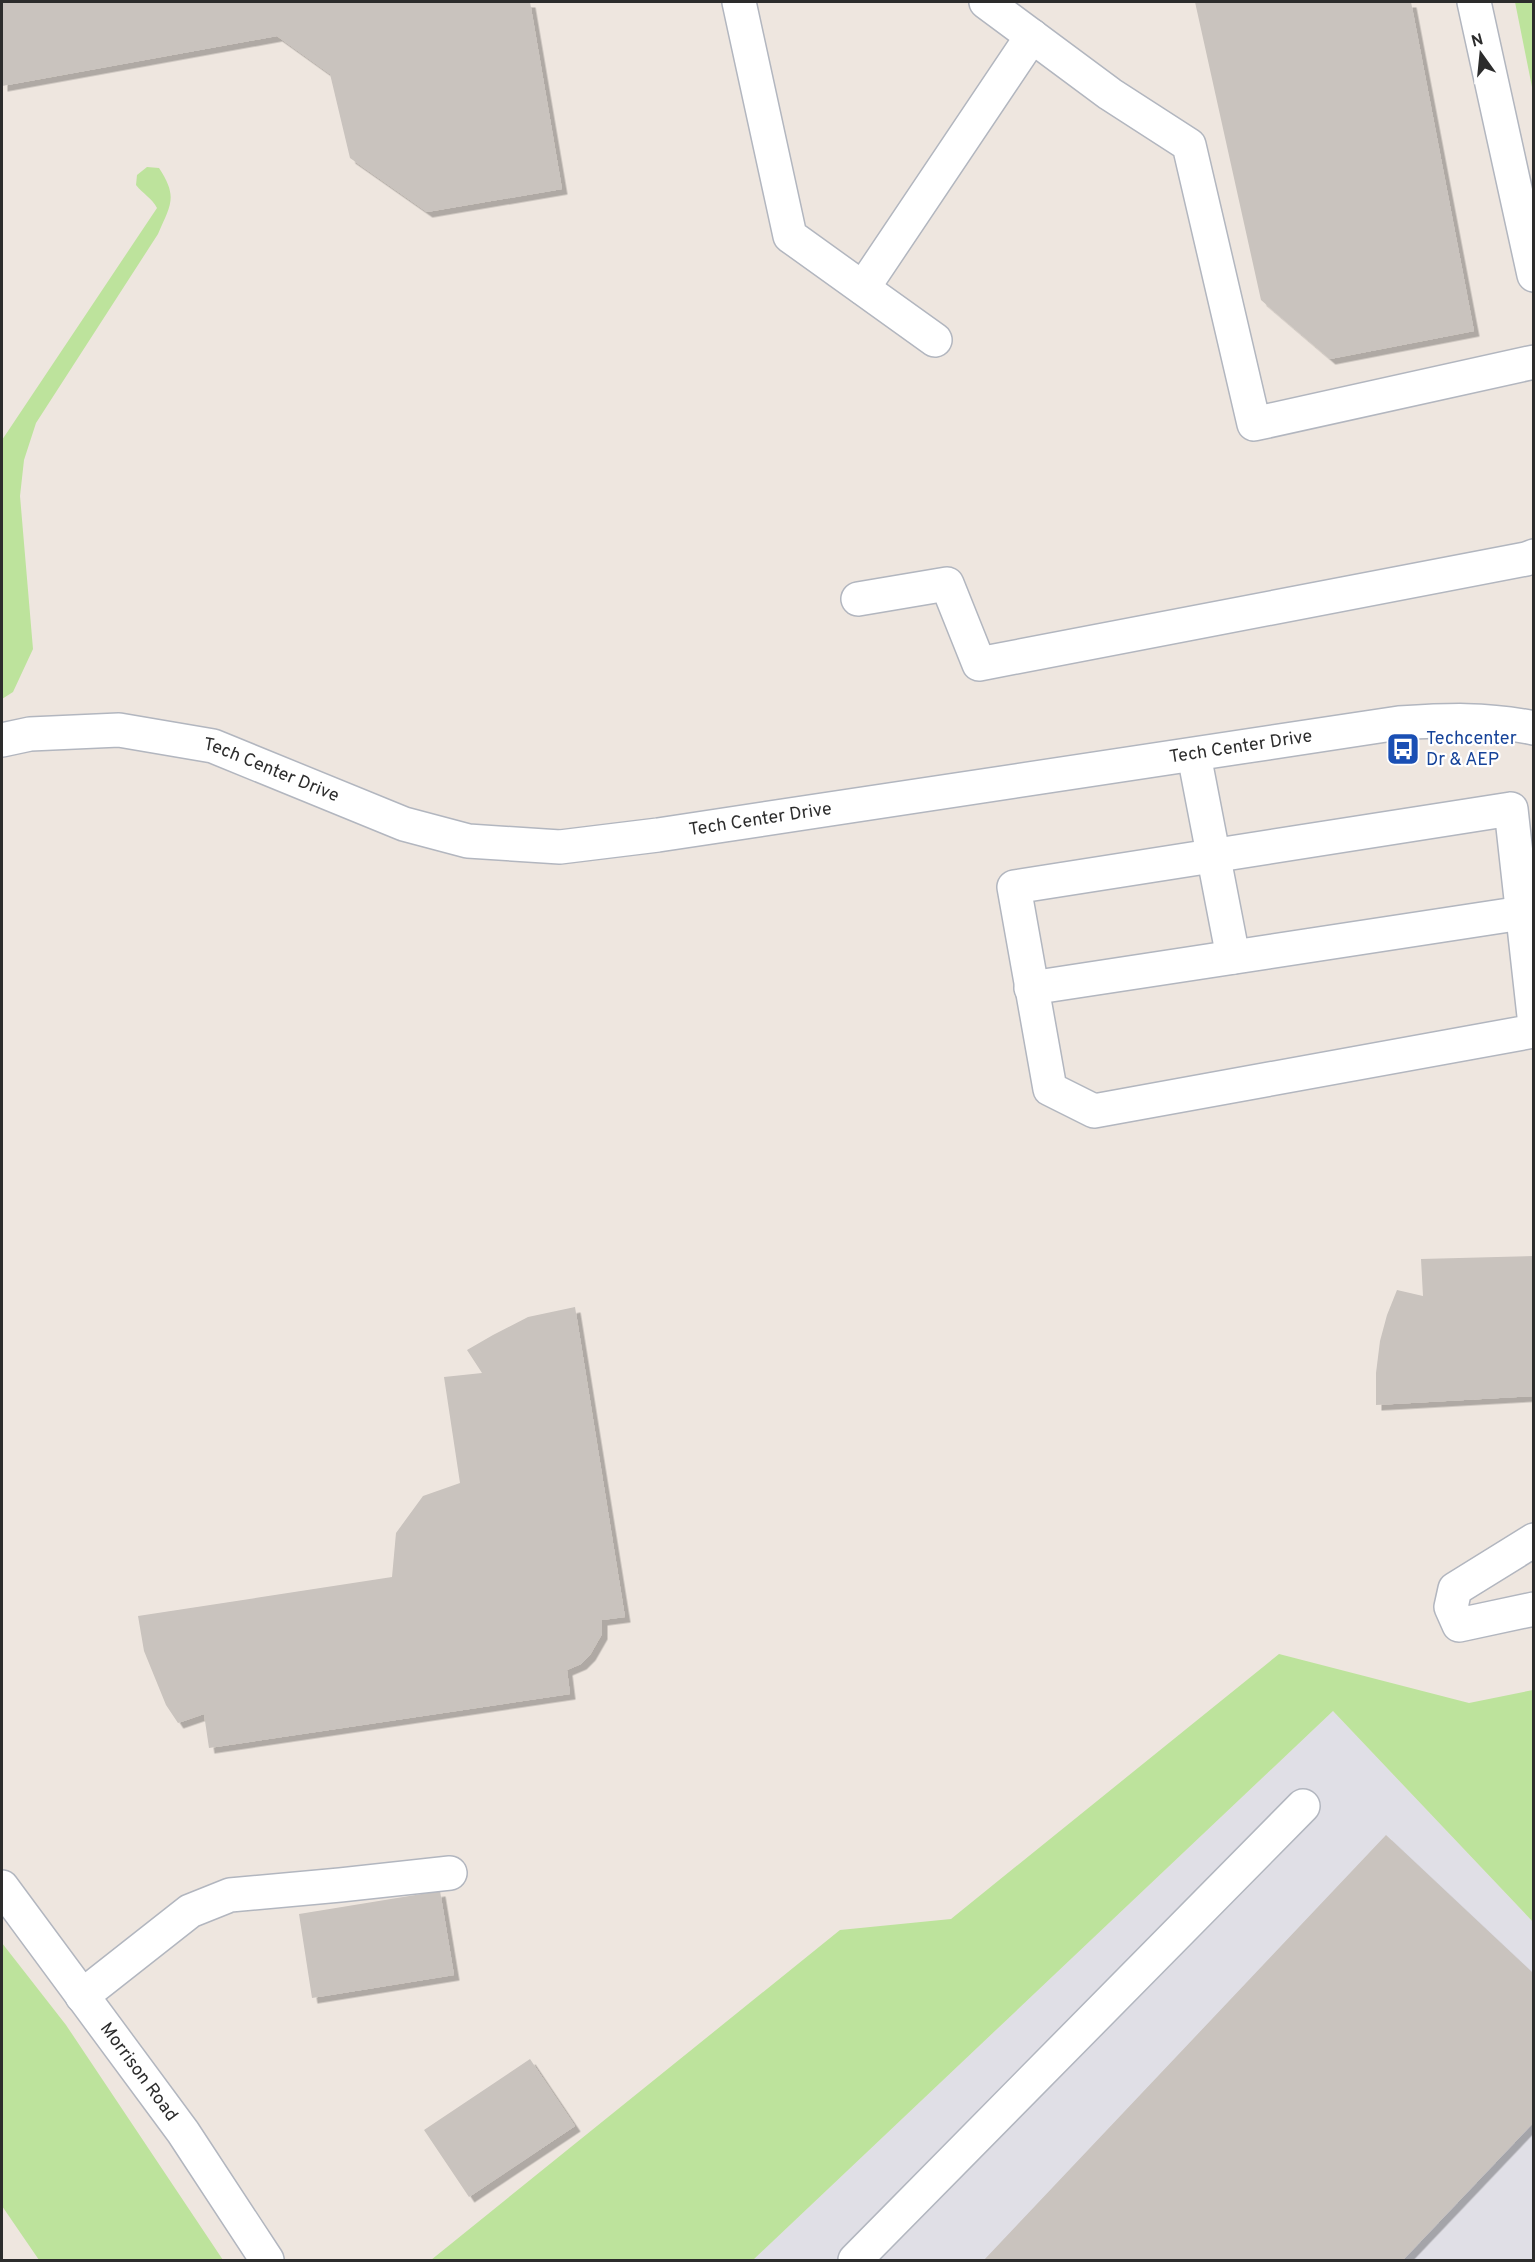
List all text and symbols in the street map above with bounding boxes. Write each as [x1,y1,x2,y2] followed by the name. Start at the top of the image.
[1451,24,1511,84] north arrow
[1469,30,1486,53] text: N
[1168,725,1314,769] street label: Tech Center Drive
[1426,728,1517,772] place label: Techcenter Dr & AEP
[1385,731,1421,767] bus stop icon: Techcenter Dr & AEP
[202,733,342,808] street label: Tech Center Drive
[687,797,833,842] street label: Tech Center Drive
[95,2018,183,2126] street label: Morrison Road

